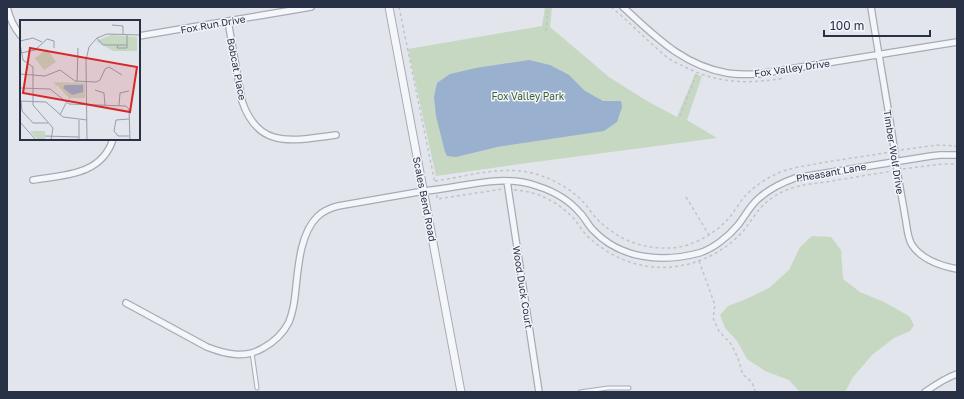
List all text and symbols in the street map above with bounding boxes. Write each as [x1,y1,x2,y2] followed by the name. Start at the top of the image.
[180,12,247,36] street label: Fox Run Drive
[824,12,930,38] scale bar
[830,18,864,33] text: 100 m
[20,20,140,140] inset map
[225,37,249,101] street label: Bobcat Place
[753,57,831,79] street label: Fox Valley Drive
[491,90,565,102] park label: Fox Valley Park
[881,109,907,195] street label: Timber Wolf Drive
[411,156,439,242] street label: Scales Bend Road
[795,160,867,184] street label: Pheasant Lane
[511,245,535,329] street label: Wood Duck Court

